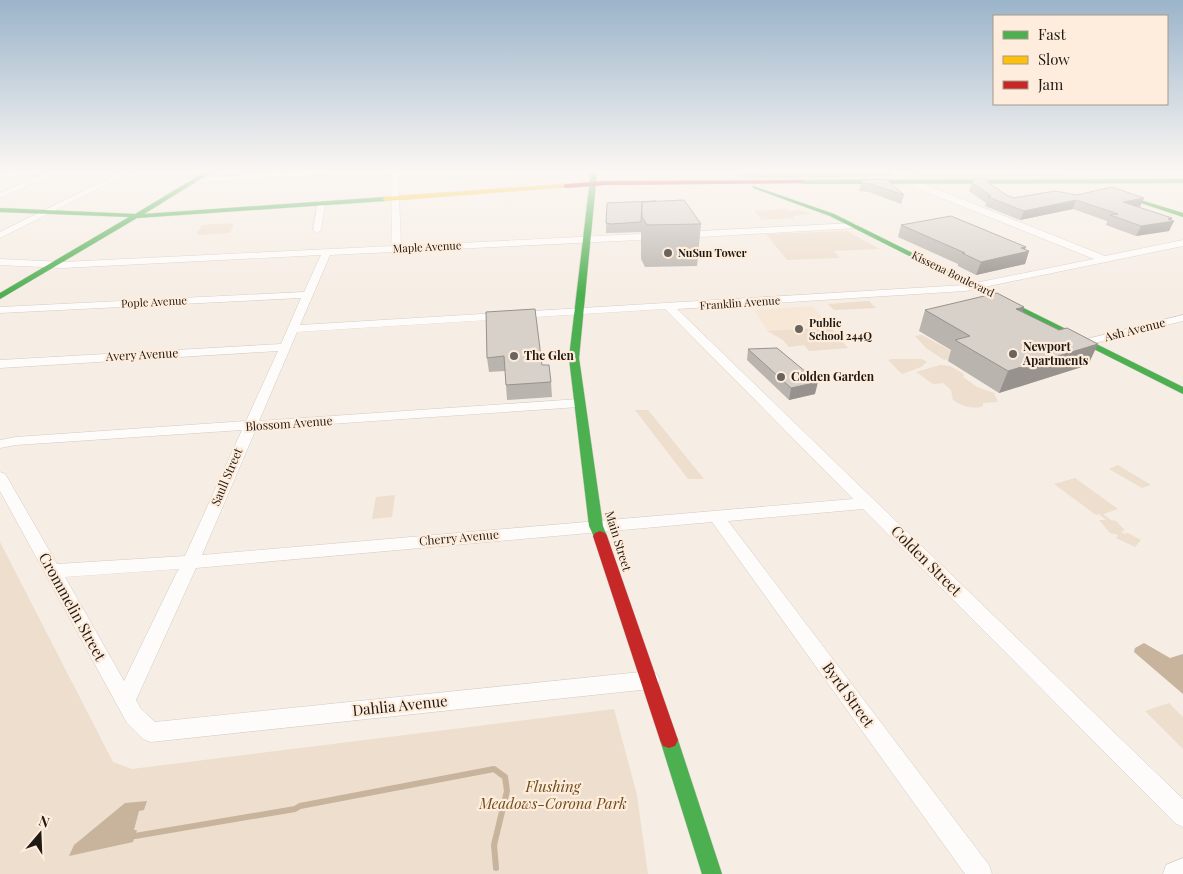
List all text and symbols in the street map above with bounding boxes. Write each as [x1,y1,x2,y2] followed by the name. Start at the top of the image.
[993,15,1168,105] legend
[1038,24,1067,44] text: Fast
[1038,49,1070,69] text: Slow
[1037,74,1064,94] text: Jam
[392,237,462,256] street label: Maple Avenue
[678,245,748,260] place label: NuSun Tower
[662,247,674,259] marker: NuSun Tower
[909,247,998,300] street label: Kissena Boulevard
[121,292,188,311] street label: Pople Avenue
[699,292,781,313] street label: Franklin Avenue
[1102,314,1167,345] street label: Ash Avenue
[809,315,872,343] place label: Public School 244Q
[793,323,805,335] marker: Public School 244Q
[1022,338,1089,368] place label: Newport Apartments
[104,344,179,364] street label: Avery Avenue
[524,347,574,363] place label: The Glen
[1007,348,1019,360] marker: Newport Apartments
[508,350,520,362] marker: The Glen
[791,368,875,384] place label: Colden Garden
[775,371,787,383] marker: Colden Garden
[245,412,333,434] street label: Blossom Avenue
[207,444,246,508] street label: Saull Street
[602,509,636,574] street label: Main Street
[887,521,967,600] street label: Colden Street
[418,526,499,548] street label: Cherry Avenue
[35,549,111,665] street label: Crommelin Street
[818,658,880,732] street label: Byrd Street
[351,690,449,720] street label: Dahlia Avenue
[478,776,627,813] park label: Flushing Meadows-Corona Park
[15,809,65,859] north arrow
[37,811,52,832] text: N

